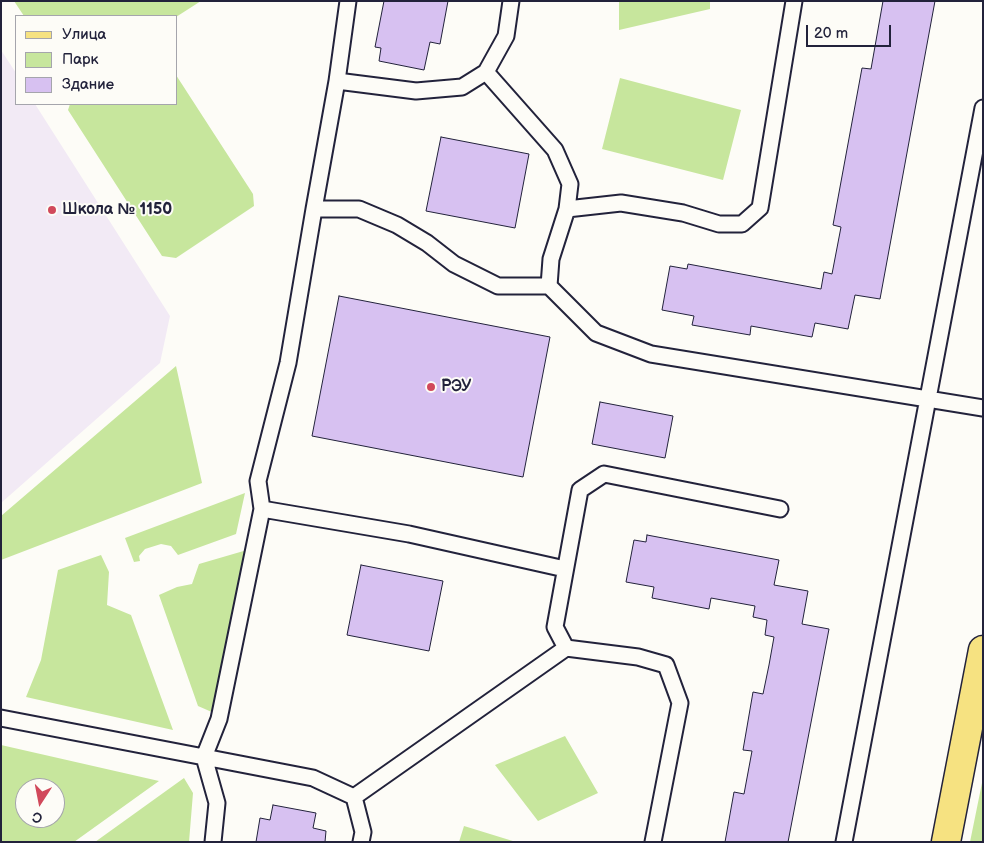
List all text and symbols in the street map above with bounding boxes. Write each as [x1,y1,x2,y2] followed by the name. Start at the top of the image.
[15,15,178,105] legend
[809,15,894,47] scale bar
[814,24,848,43] text: 20 m
[62,25,106,44] text: Улица
[62,50,99,69] text: Парк
[62,75,114,94] text: Здание
[62,200,172,220] place label: Школа № 1150
[46,204,58,216] marker: Школа № 1150
[441,377,471,397] place label: РЭУ
[425,381,437,393] marker: РЭУ
[15,778,65,828] north arrow
[31,808,44,827] text: С

